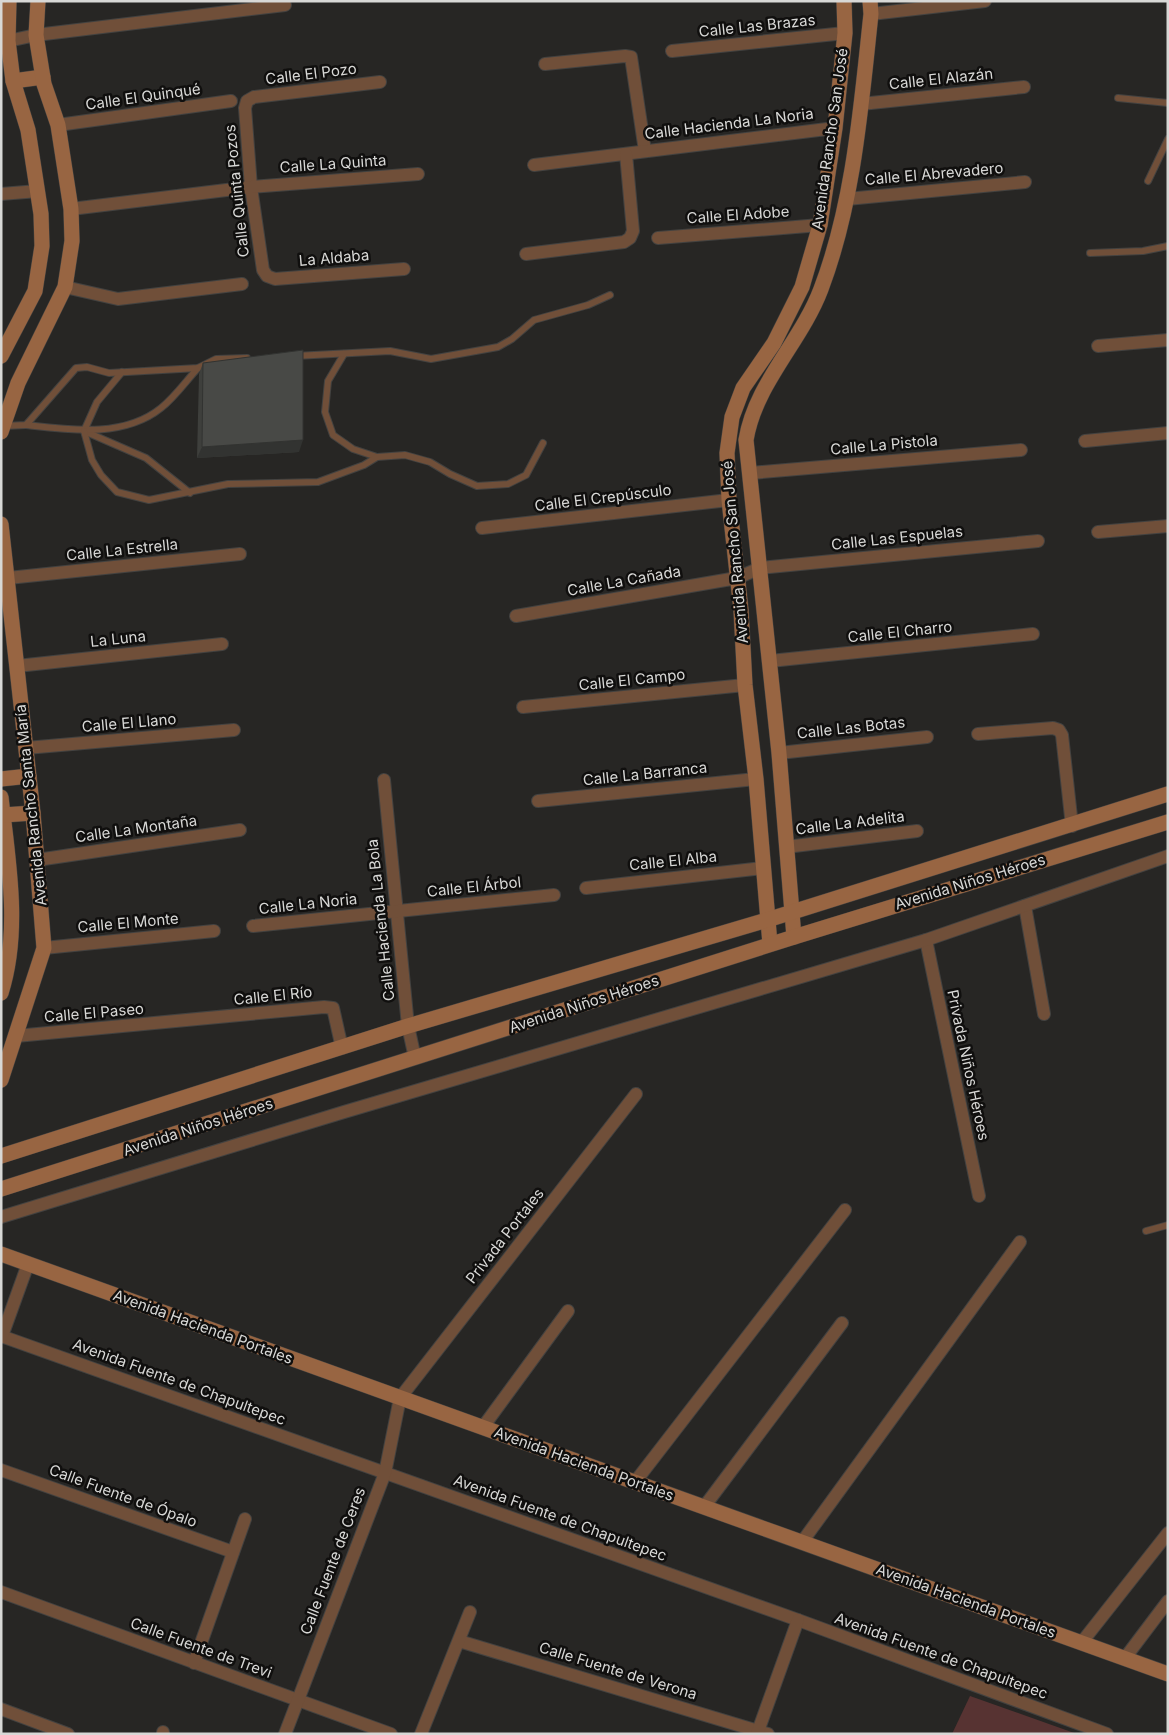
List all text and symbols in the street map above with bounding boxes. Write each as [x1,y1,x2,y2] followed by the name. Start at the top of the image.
[698,10,816,41] street label: Calle Las Brazas
[807,47,852,231] street label: Avenida Rancho San José
[264,58,358,89] street label: Calle El Pozo
[888,64,994,93] street label: Calle El Alazán
[84,79,202,114] street label: Calle El Quinqué
[643,104,815,143] street label: Calle Hacienda La Noria
[220,124,253,258] street label: Calle Quinta Pozos
[279,150,387,177] street label: Calle La Quinta
[864,158,1004,189] street label: Calle El Abrevadero
[686,201,790,228] street label: Calle El Adobe
[298,245,370,270] street label: La Aldaba
[829,430,938,459] street label: Calle La Pistola
[717,460,752,644] street label: Avenida Rancho San José
[533,480,672,515] street label: Calle El Crepúsculo
[830,521,964,554] street label: Calle Las Espuelas
[65,534,179,565] street label: Calle La Estrella
[566,561,682,600] street label: Calle La Cañada
[847,617,953,646] street label: Calle El Charro
[89,626,147,651] street label: La Luna
[578,664,686,695] street label: Calle El Campo
[10,703,51,907] street label: Avenida Rancho Santa María
[81,709,177,736] street label: Calle El Llano
[796,712,906,743] street label: Calle Las Botas
[582,758,708,789] street label: Calle La Barranca
[794,806,906,839] street label: Calle La Adelita
[74,811,198,846] street label: Calle La Montaña
[363,838,398,1002] street label: Calle Hacienda La Bola
[628,846,718,875] street label: Calle El Alba
[892,850,1047,913] street label: Avenida Niños Héroes
[426,872,522,901] street label: Calle El Árbol
[258,889,358,918] street label: Calle La Noria
[77,909,179,936] street label: Calle El Monte
[507,970,661,1037] street label: Avenida Niños Héroes
[233,982,313,1009] street label: Calle El Río
[943,988,994,1142] street label: Privada Niños Héroes
[43,999,145,1026] street label: Calle El Paseo
[121,1093,275,1160] street label: Avenida Niños Héroes
[461,1184,548,1287] street label: Privada Portales
[111,1285,296,1368] street label: Avenida Hacienda Portales
[70,1334,288,1429] street label: Avenida Fuente de Chapultepec
[492,1422,677,1505] street label: Avenida Hacienda Portales
[47,1460,200,1531] street label: Calle Fuente de Ópalo
[451,1470,669,1565] street label: Avenida Fuente de Chapultepec
[296,1484,369,1637] street label: Calle Fuente de Ceres
[874,1559,1059,1642] street label: Avenida Hacienda Portales
[832,1608,1050,1703] street label: Avenida Fuente de Chapultepec
[128,1613,274,1682] street label: Calle Fuente de Trevi
[537,1637,699,1704] street label: Calle Fuente de Verona

